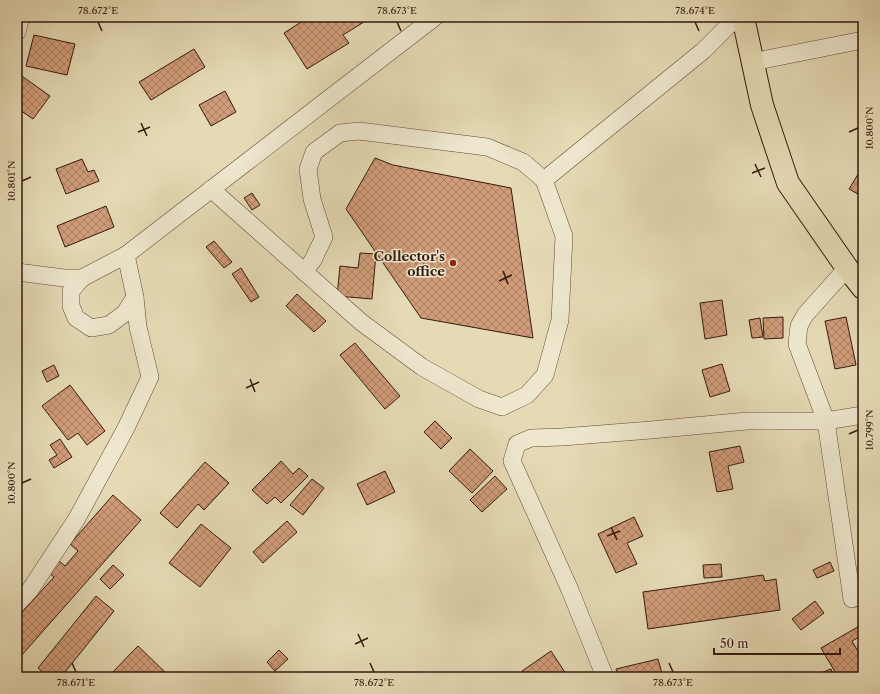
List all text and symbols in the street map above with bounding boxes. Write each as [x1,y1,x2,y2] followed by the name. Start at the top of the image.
[78,4,118,17] text: 78.672°E
[377,4,417,17] text: 78.673°E
[675,4,715,17] text: 78.674°E
[863,106,876,150] text: 10.800°N
[5,161,18,201] text: 10.801°N
[374,248,445,279] place label: Collector's office
[448,258,458,268] marker: Collector's office
[863,409,876,451] text: 10.799°N
[5,461,18,505] text: 10.800°N
[714,630,840,656] scale bar
[720,636,749,651] text: 50 m
[57,676,95,689] text: 78.671°E
[354,676,394,689] text: 78.672°E
[653,676,693,689] text: 78.673°E

